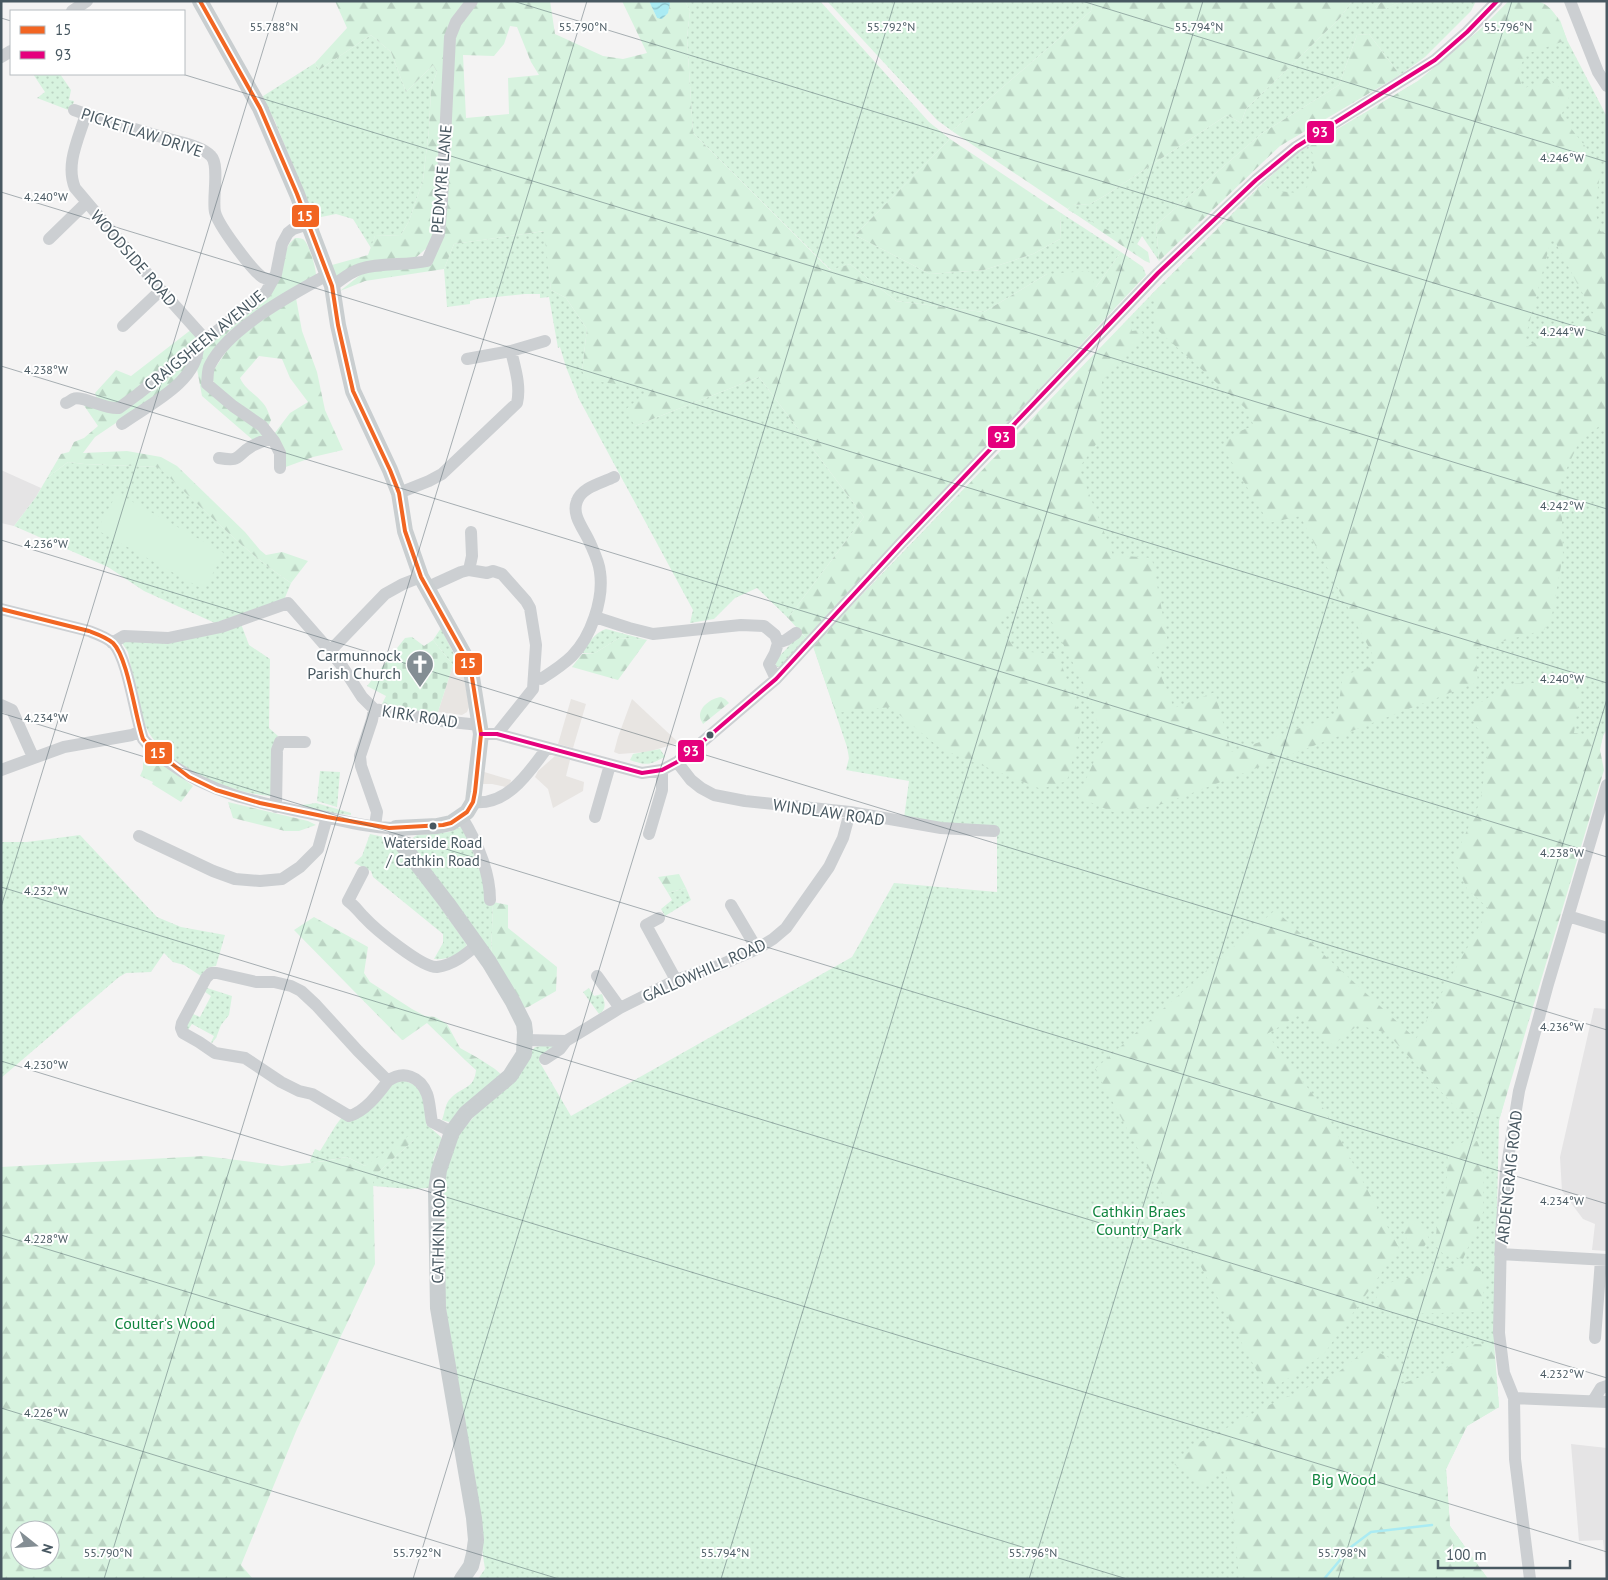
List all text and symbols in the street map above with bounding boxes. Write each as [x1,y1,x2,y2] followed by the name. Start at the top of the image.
[10,10,185,75] legend
[250,19,298,34] text: 55.788°N
[559,19,607,34] text: 55.790°N
[867,19,915,34] text: 55.792°N
[1175,19,1223,34] text: 55.794°N
[1484,19,1532,34] text: 55.796°N
[55,20,71,39] text: 15
[55,45,71,64] text: 93
[79,103,205,161] street label: PICKETLAW DRIVE
[1306,120,1335,144] line badge: 93
[1312,123,1328,141] text: 93
[426,124,456,234] street label: PEDMYRE LANE
[1540,150,1584,165] text: 4.246°W
[24,189,68,204] text: 4.240°W
[291,204,320,228] line badge: 15
[87,206,181,310] street label: WOODSIDE ROAD
[297,207,313,225] text: 15
[140,285,268,395] street label: CRAIGSHEEN AVENUE
[1540,324,1584,339] text: 4.244°W
[24,362,68,377] text: 4.238°W
[987,425,1016,449] line badge: 93
[994,428,1010,446] text: 93
[1540,498,1584,513] text: 4.242°W
[24,536,68,551] text: 4.236°W
[307,645,401,683] place label: Carmunnock Parish Church
[405,649,435,688] church icon: Carmunnock Parish Church
[454,652,483,676] line badge: 15
[460,654,476,672] text: 15
[1540,671,1584,686] text: 4.240°W
[381,700,459,732] street label: KIRK ROAD
[24,710,68,725] text: 4.234°W
[705,730,715,740] unlabelled marker
[677,739,705,763] line badge: 93
[144,741,173,765] line badge: 15
[683,742,699,760] text: 93
[150,744,166,762] text: 15
[772,794,886,830] street label: WINDLAW ROAD
[428,821,438,831] marker: Waterside Road / Cathkin Road
[384,833,482,870] place label: Waterside Road / Cathkin Road
[1540,845,1584,860] text: 4.238°W
[24,883,68,898] text: 4.232°W
[639,934,769,1006] street label: GALLOWHILL ROAD
[1540,1019,1584,1034] text: 4.236°W
[24,1057,68,1072] text: 4.230°W
[1492,1109,1526,1245] street label: ARDENCRAIG ROAD
[427,1178,449,1284] street label: CATHKIN ROAD
[1540,1193,1584,1208] text: 4.234°W
[1092,1201,1186,1239] park label: Cathkin Braes Country Park
[24,1231,68,1246] text: 4.228°W
[115,1313,215,1333] park label: Coulter's Wood
[1540,1366,1584,1381] text: 4.232°W
[24,1405,68,1420] text: 4.226°W
[1312,1469,1376,1489] park label: Big Wood
[10,1520,60,1570] north arrow
[1438,1538,1570,1570] scale bar
[37,1542,57,1556] text: N
[84,1545,132,1560] text: 55.790°N
[393,1545,441,1560] text: 55.792°N
[701,1545,749,1560] text: 55.794°N
[1009,1545,1057,1560] text: 55.796°N
[1318,1545,1366,1560] text: 55.798°N
[1446,1545,1487,1564] text: 100 m

